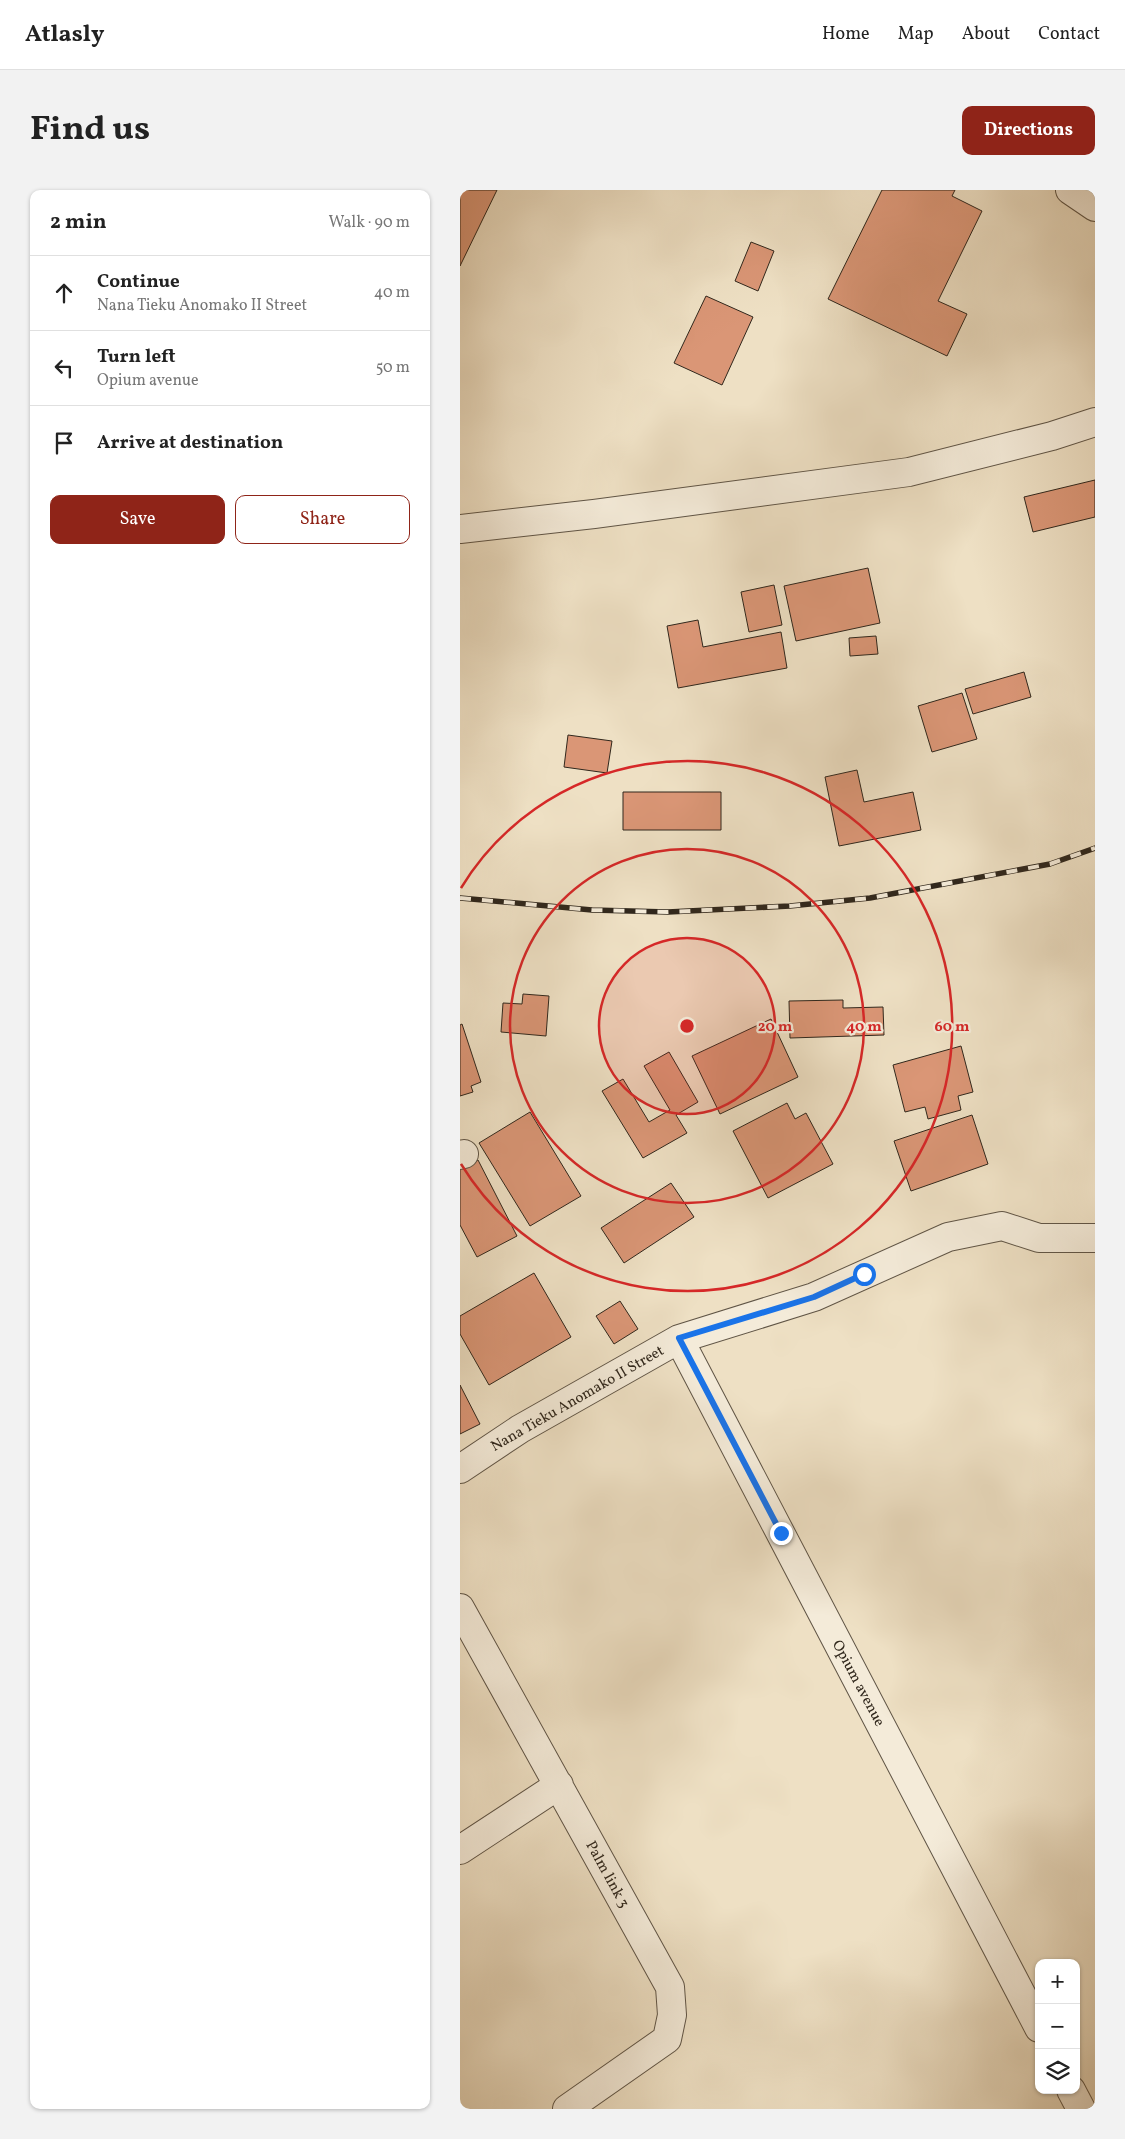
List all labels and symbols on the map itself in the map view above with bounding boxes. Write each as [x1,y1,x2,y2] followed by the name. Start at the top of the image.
[678,1017,696,1035] centre of rings
[758,1017,793,1038] text: 20 m
[846,1017,882,1038] text: 40 m
[935,1017,970,1038] text: 60 m
[853,1263,876,1286] route start
[487,1341,668,1458] street label: Nana Tieku Anomako II Street
[770,1522,793,1545] route end
[826,1637,889,1731] street label: Opium avenue
[580,1837,634,1912] street label: Palm link 3

